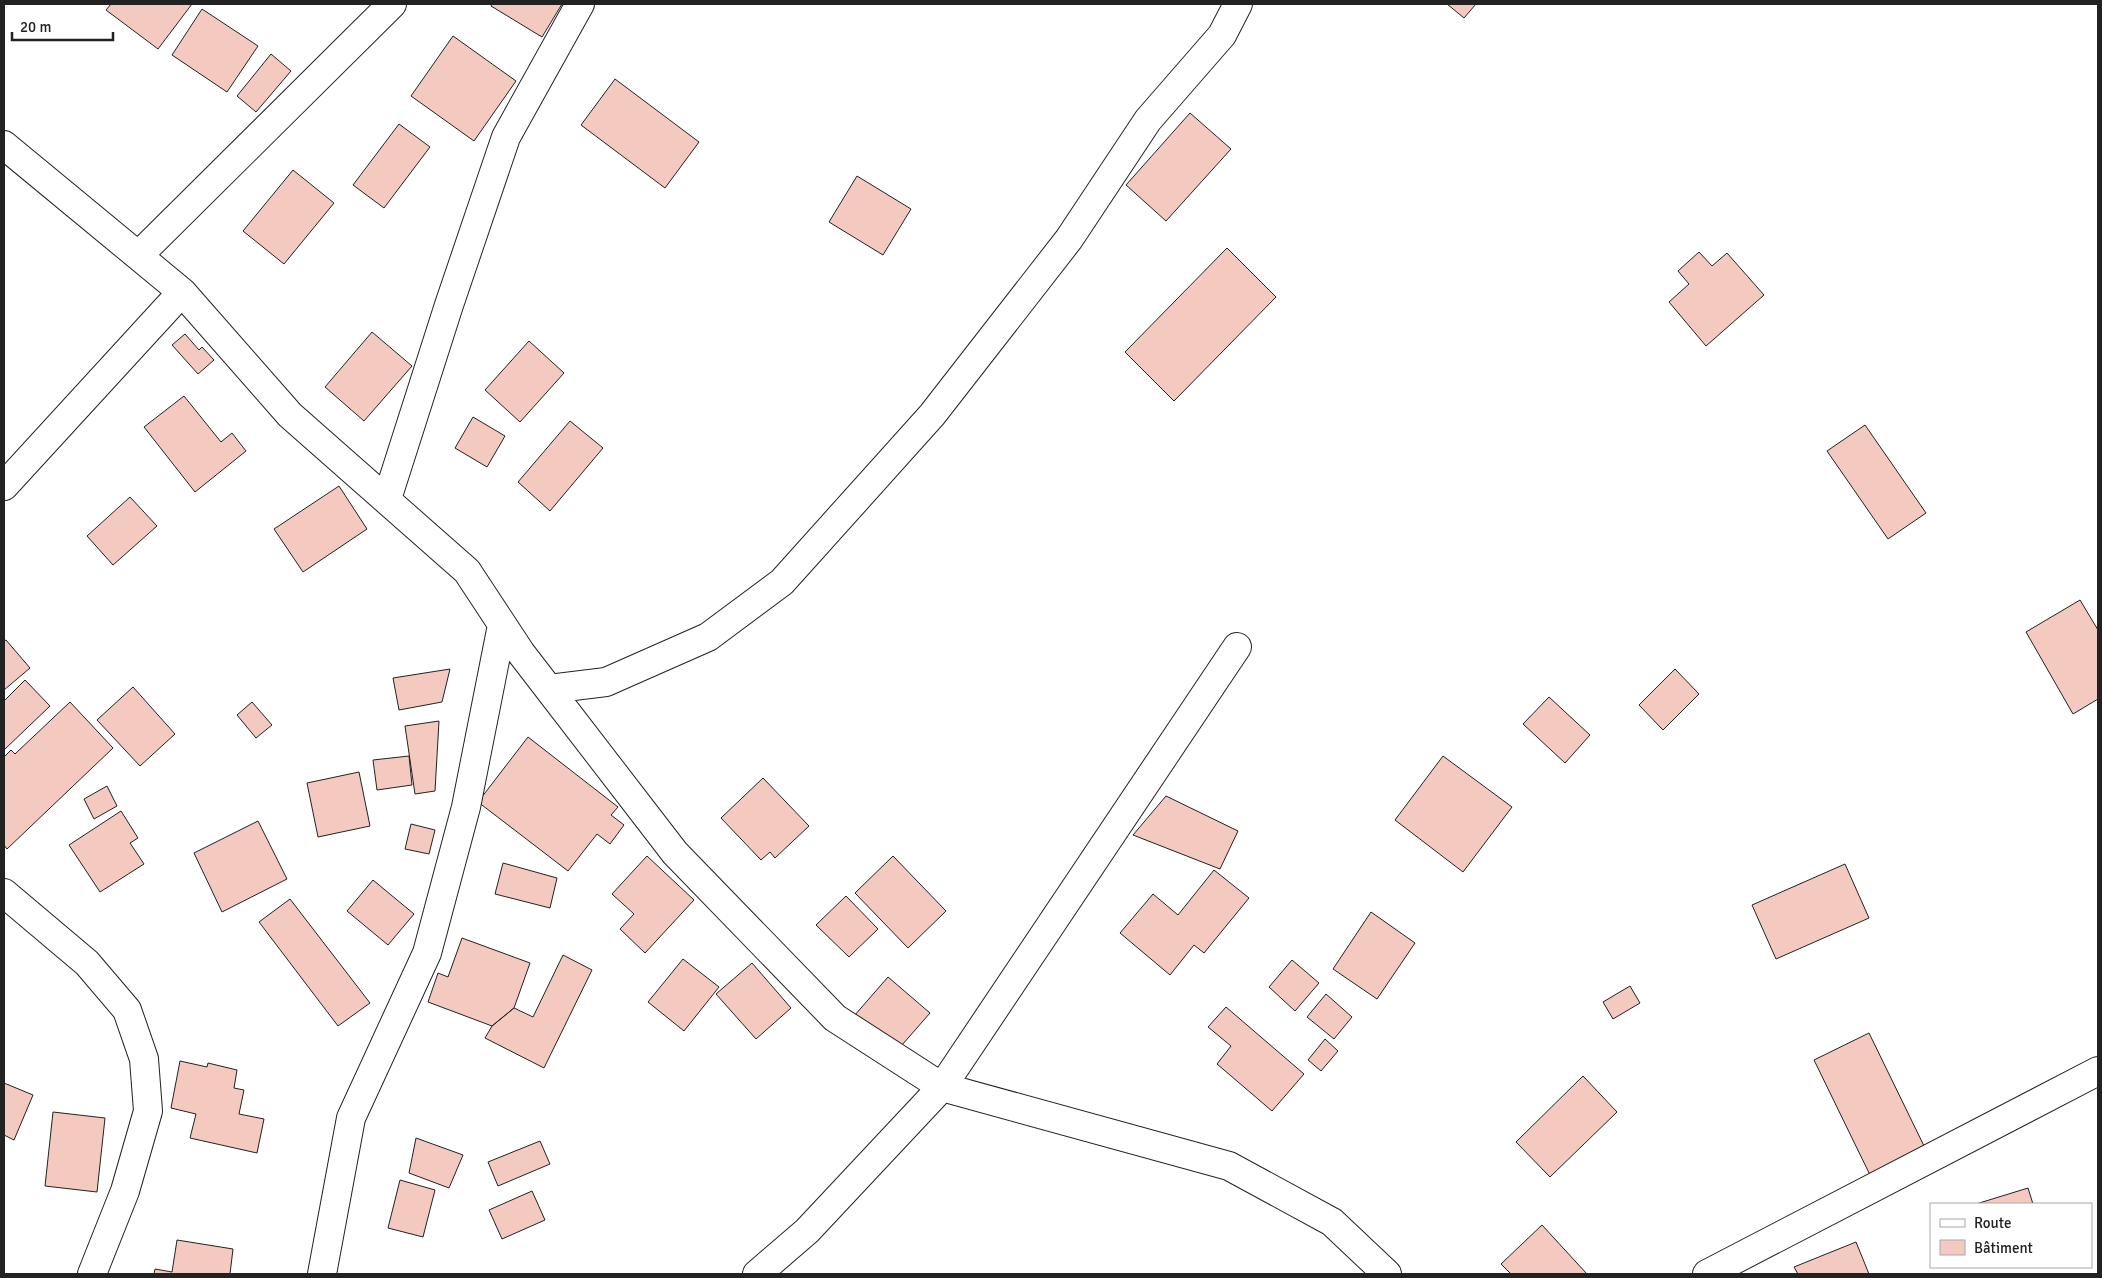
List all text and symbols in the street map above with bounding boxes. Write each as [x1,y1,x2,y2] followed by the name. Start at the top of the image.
[12,10,114,42] scale bar
[20,18,51,36] text: 20 m
[1930,1203,2092,1268] legend
[1974,1214,2011,1232] text: Route
[1974,1239,2033,1257] text: Bâtiment

